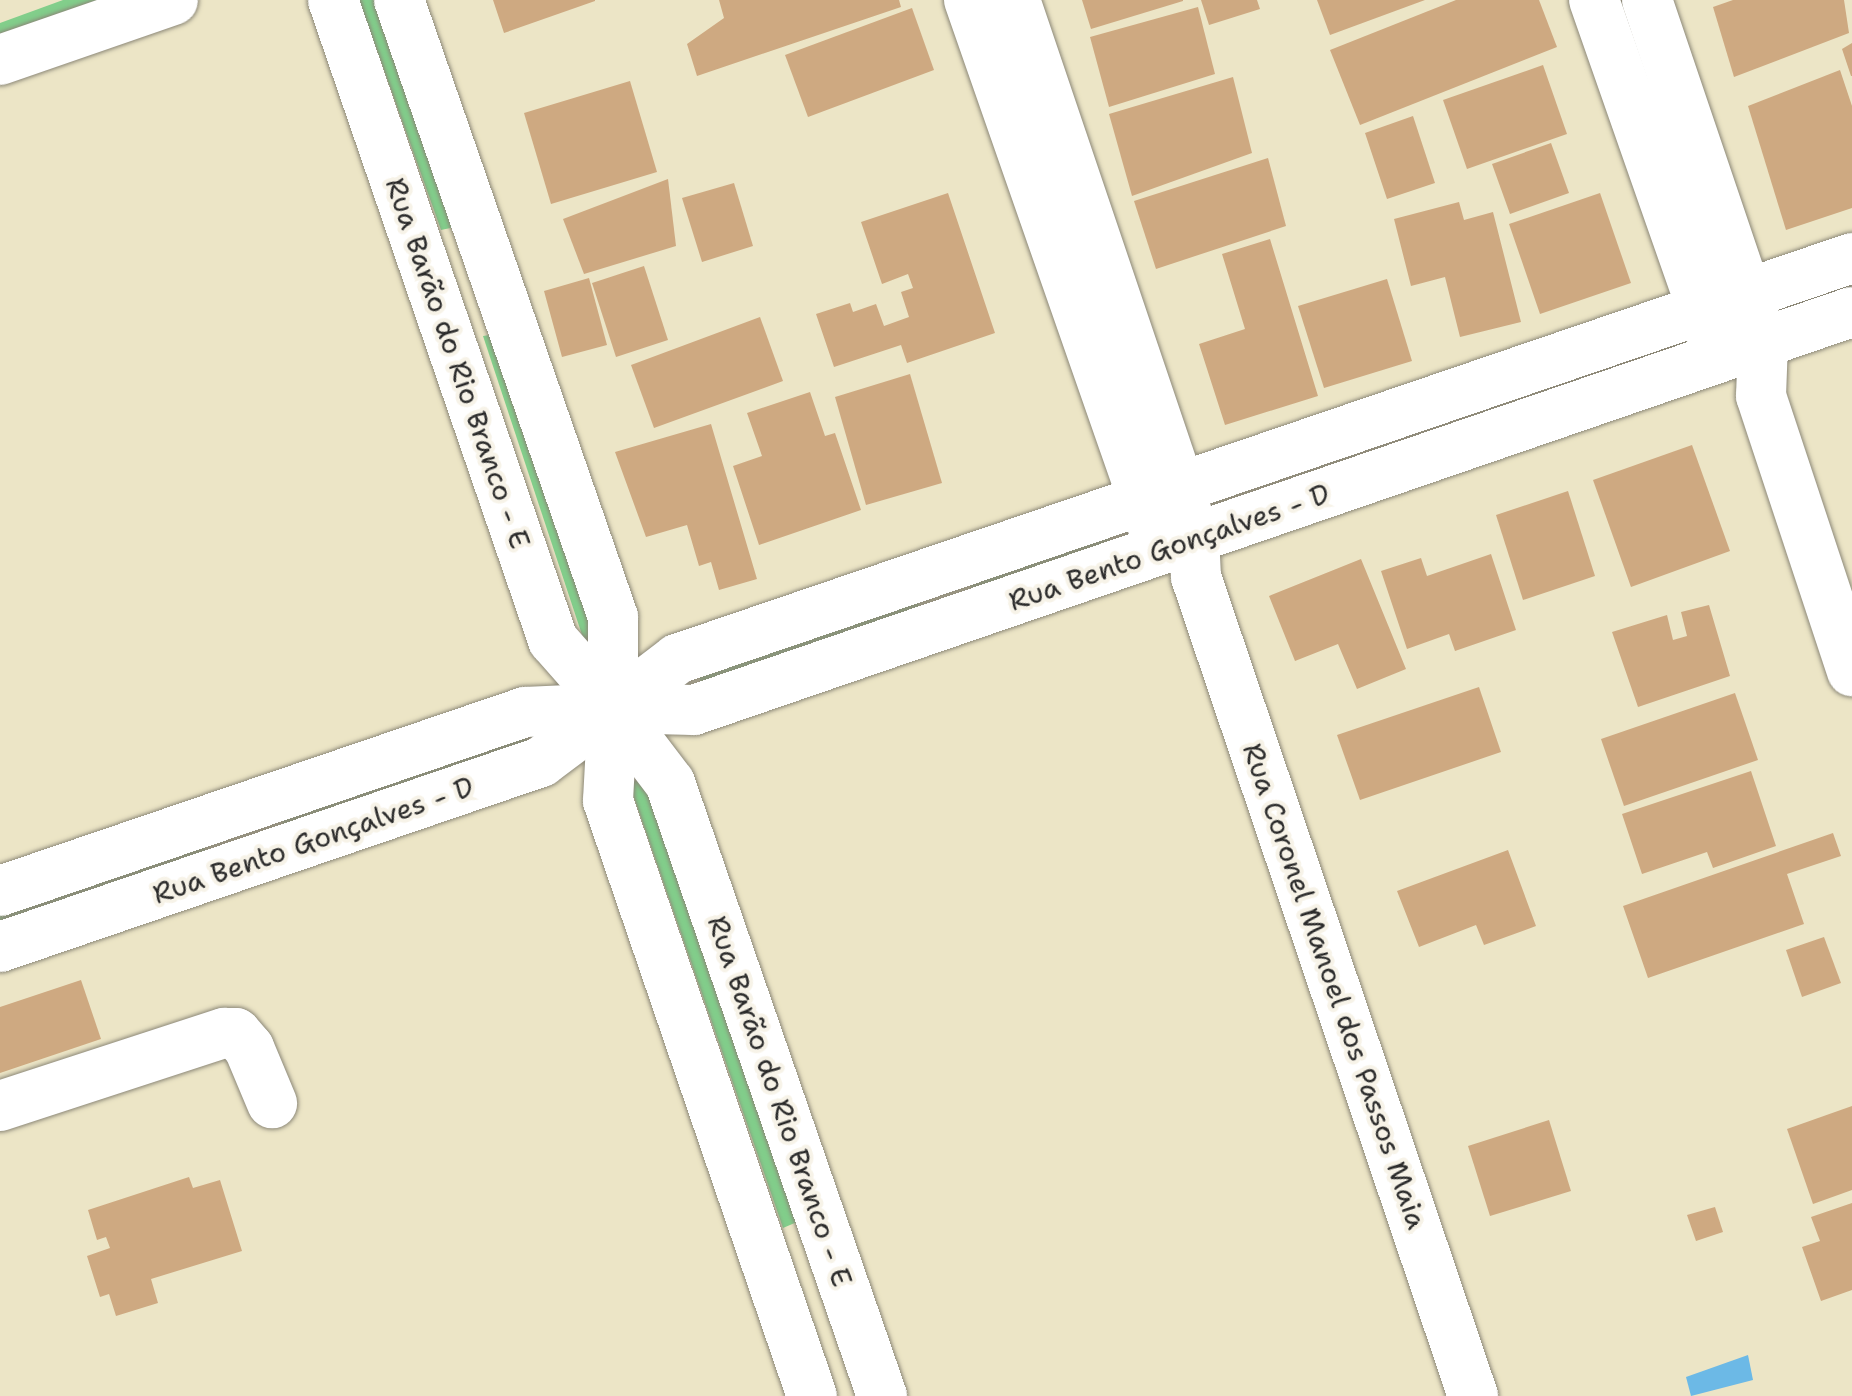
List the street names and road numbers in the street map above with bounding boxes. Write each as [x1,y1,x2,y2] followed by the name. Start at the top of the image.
[379,173,537,553] street label: Rua Barão do Rio Branco - E
[1004,476,1334,618] street label: Rua Bento Gonçalves - D
[1236,739,1434,1233] street label: Rua Coronel Manoel dos Passos Maia
[148,769,478,911] street label: Rua Bento Gonçalves - D
[701,911,859,1291] street label: Rua Barão do Rio Branco - E

